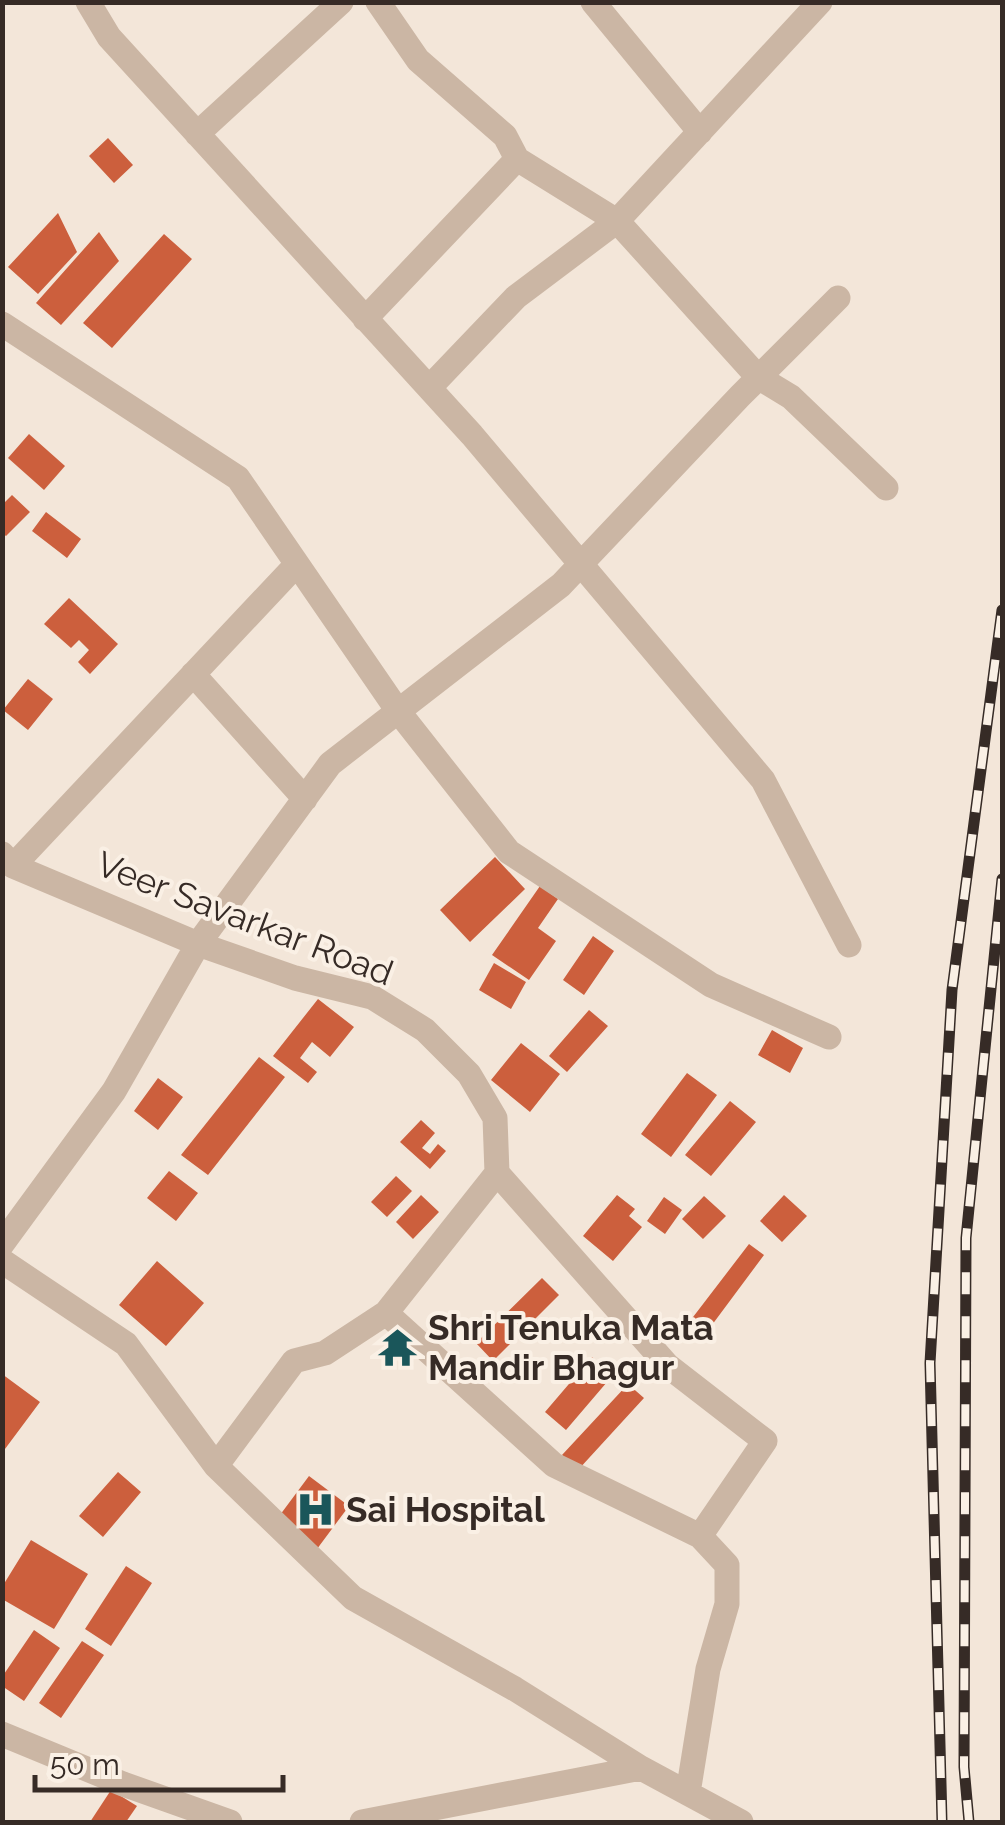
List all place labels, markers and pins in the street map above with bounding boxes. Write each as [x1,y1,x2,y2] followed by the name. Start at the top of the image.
[428,1307,714,1388] place label: Shri Tenuka Mata Mandir Bhagur
[377,1326,419,1368] temple icon: Shri Tenuka Mata Mandir Bhagur
[295,1488,337,1530] hospital icon: Sai Hospital
[346,1489,546,1530] place label: Sai Hospital

